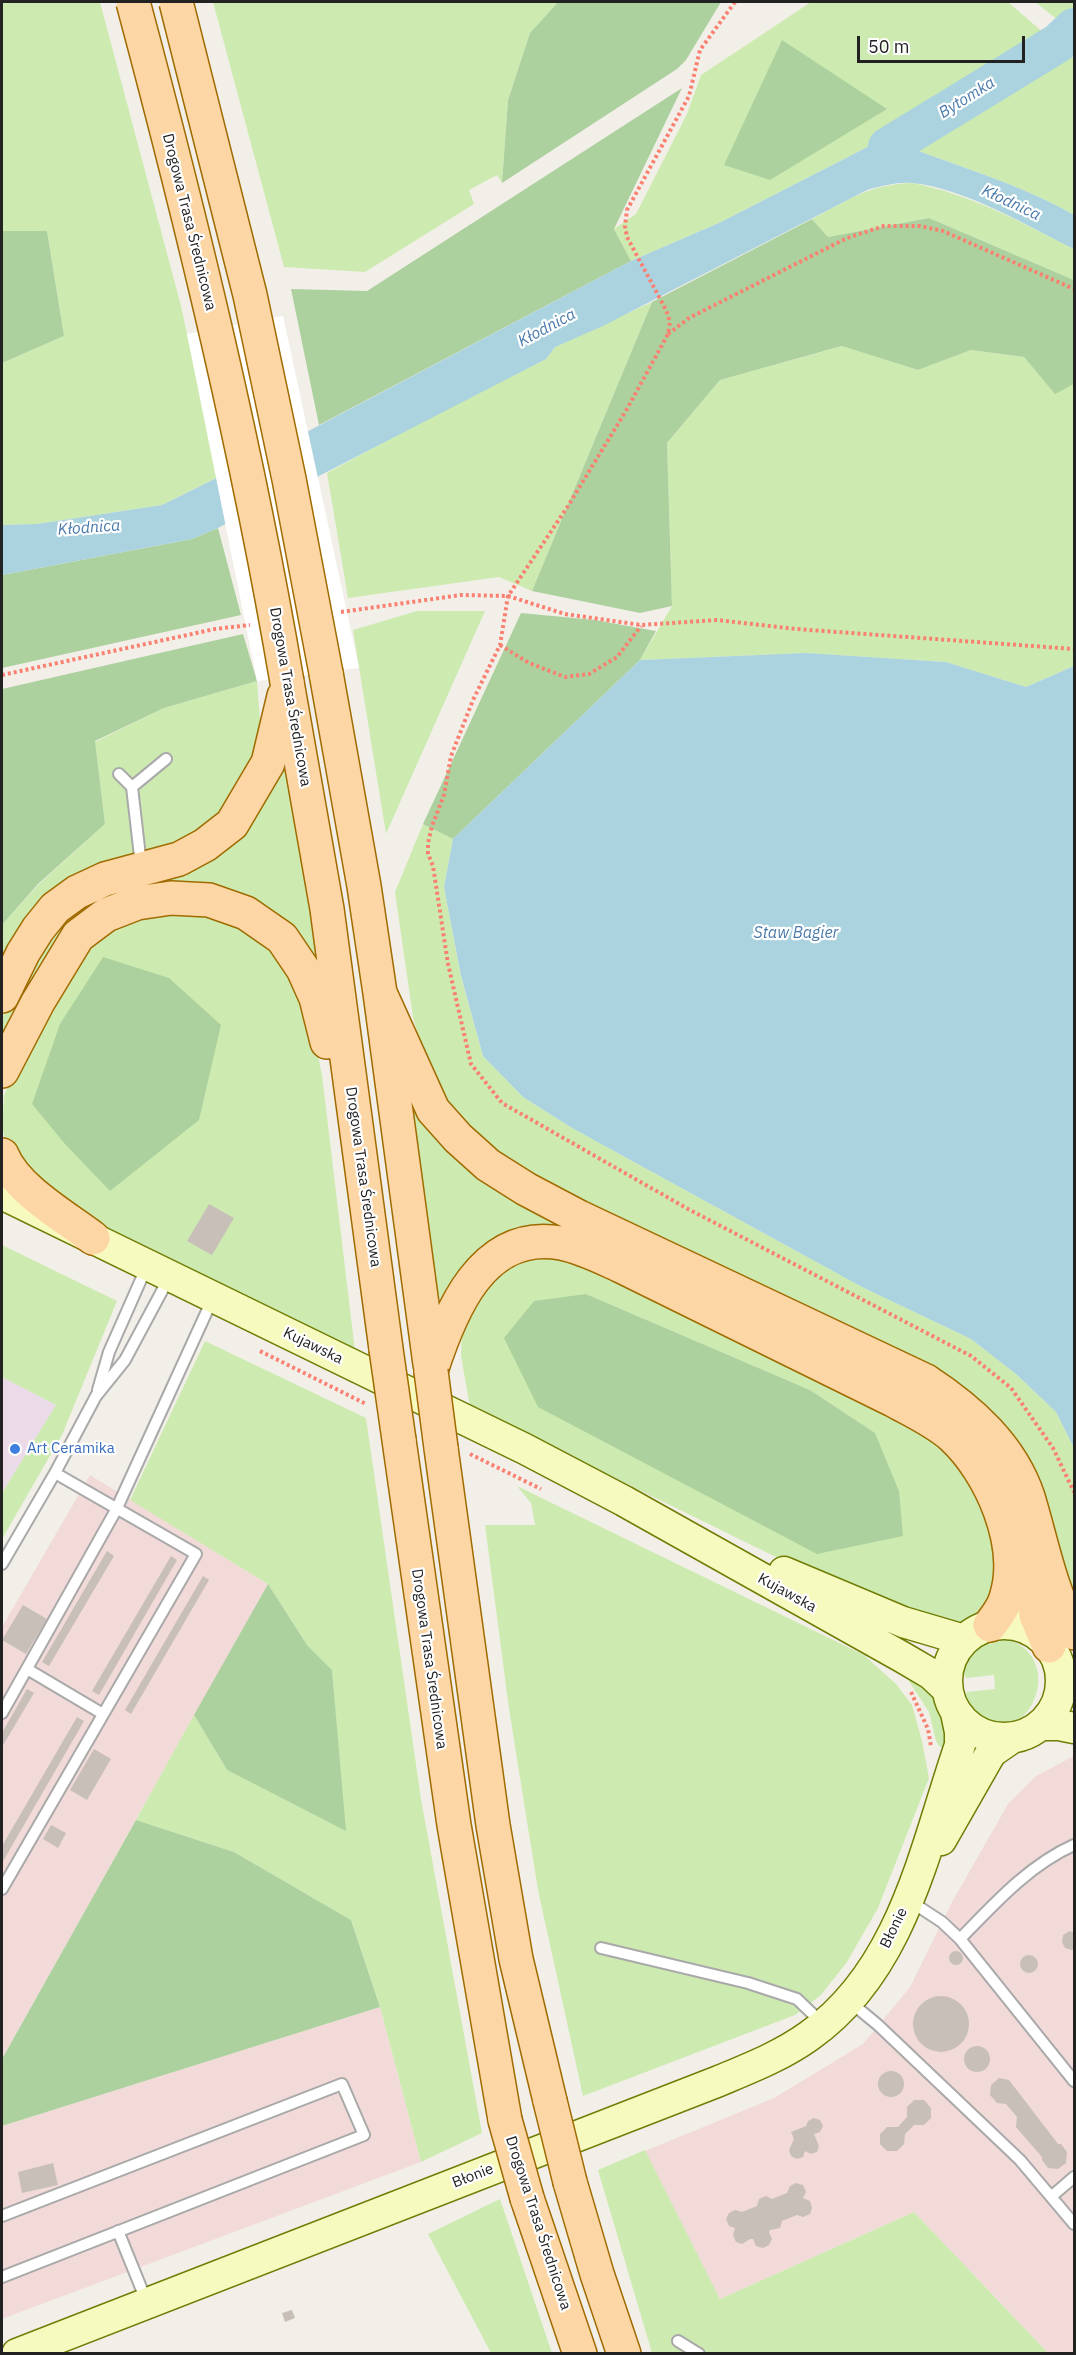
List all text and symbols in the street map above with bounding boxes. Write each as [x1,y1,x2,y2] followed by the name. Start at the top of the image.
[860,24,1028,62] scale bar
[868,35,910,58] text: 50 m
[935,73,999,123] water label: Bytomka
[158,132,220,312] street label: Drogowa Trasa Średnicowa
[979,181,1043,225] water label: Kłodnica
[515,305,579,351] water label: Kłodnica
[57,516,121,540] water label: Kłodnica
[265,606,315,788] street label: Drogowa Trasa Średnicowa
[754,923,838,943] water label: Staw Bagier
[341,1086,385,1268] street label: Drogowa Trasa Średnicowa
[280,1324,346,1368] street label: Kujawska
[27,1440,115,1458] place label: Art Ceramika
[8,1442,22,1456] marker: Art Ceramika
[407,1568,451,1750] street label: Drogowa Trasa Średnicowa
[755,1570,819,1616] street label: Kujawska
[877,1905,911,1951] street label: Błonie
[501,2134,575,2312] street label: Drogowa Trasa Średnicowa
[450,2160,496,2192] street label: Błonie

